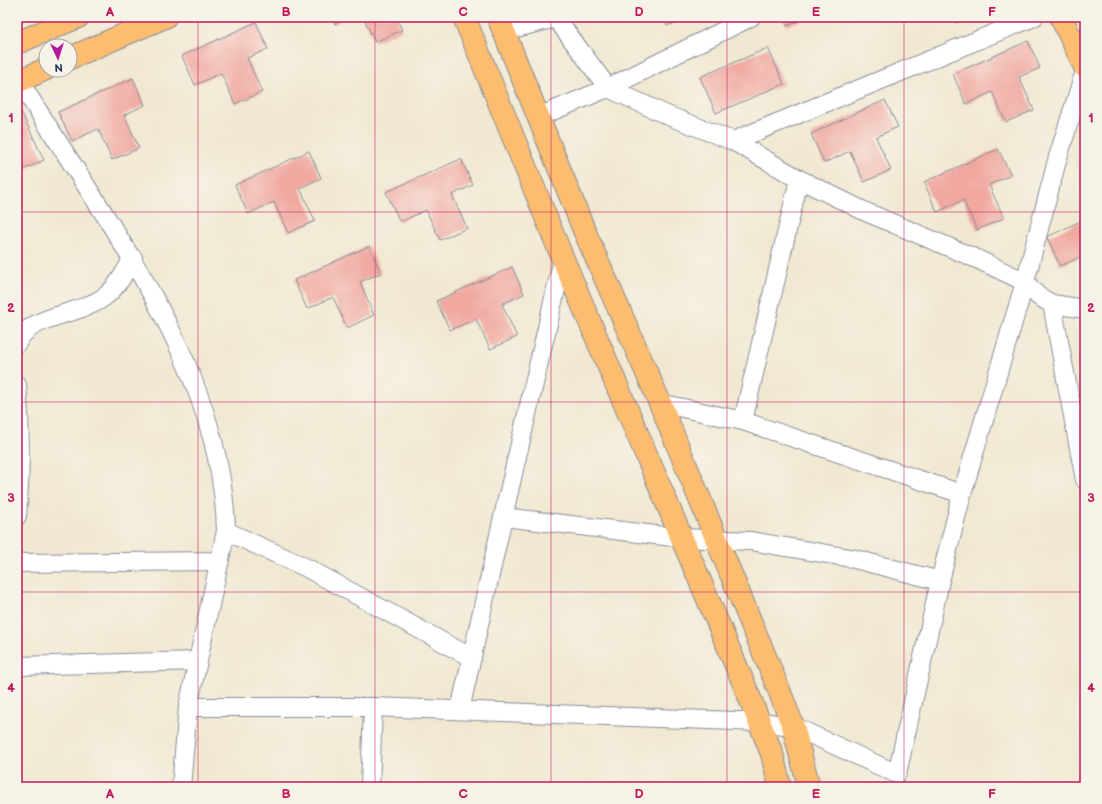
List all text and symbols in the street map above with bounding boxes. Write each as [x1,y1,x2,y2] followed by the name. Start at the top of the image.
[105,4,114,20] text: A
[281,4,291,20] text: B
[458,4,468,20] text: C
[634,4,644,20] text: D
[812,4,821,20] text: E
[988,4,996,20] text: F
[38,38,78,78] north arrow
[54,61,63,74] text: N
[8,110,14,126] text: 1
[1088,110,1094,126] text: 1
[7,300,15,316] text: 2
[1087,300,1095,316] text: 2
[7,490,15,506] text: 3
[1087,490,1095,506] text: 3
[7,680,15,696] text: 4
[1087,680,1095,696] text: 4
[105,786,114,802] text: A
[281,786,291,802] text: B
[458,786,468,802] text: C
[634,786,644,802] text: D
[812,786,821,802] text: E
[988,786,996,802] text: F

